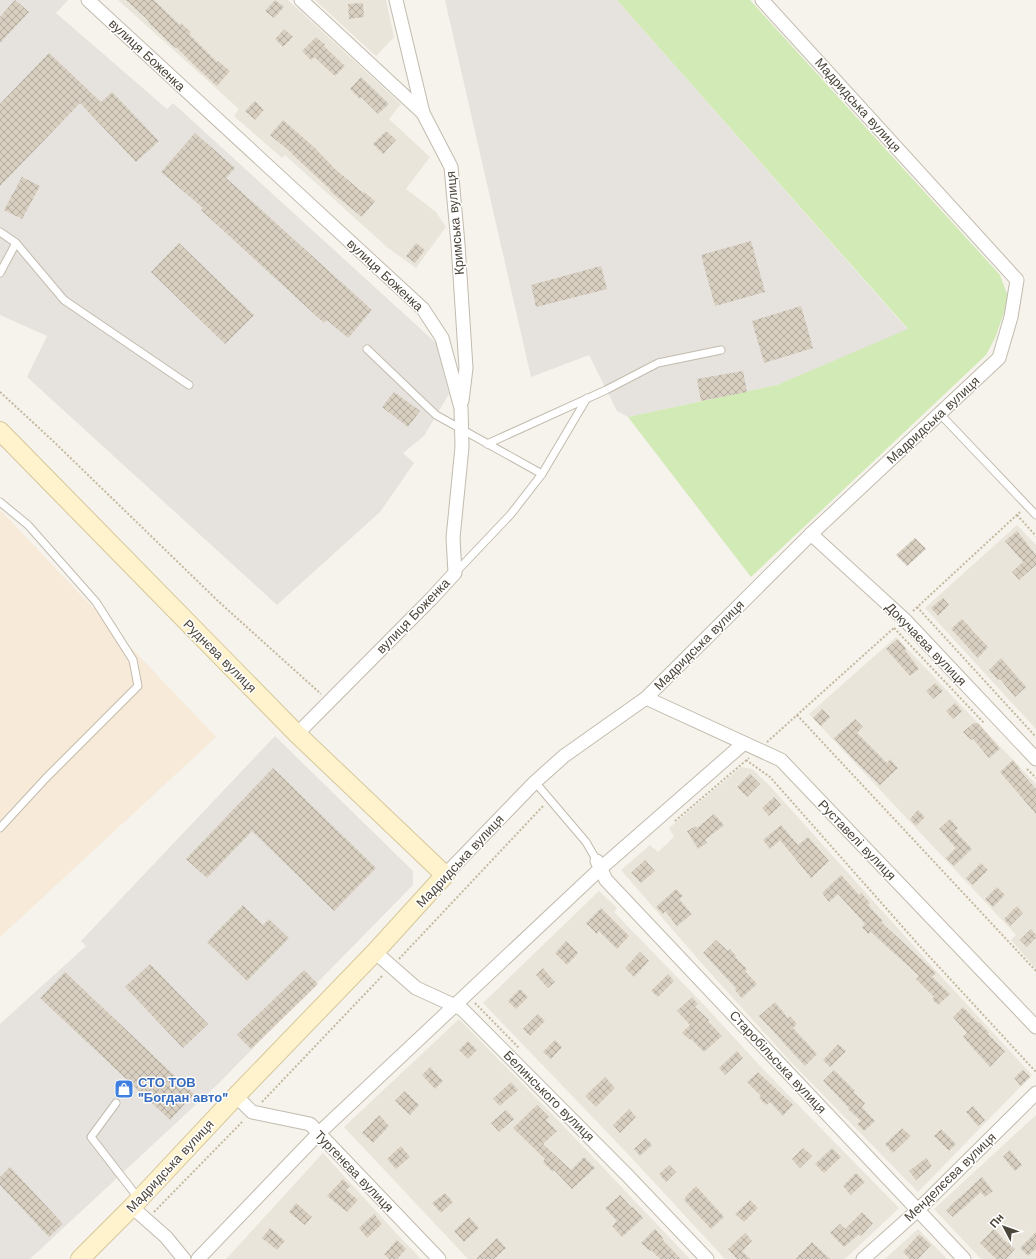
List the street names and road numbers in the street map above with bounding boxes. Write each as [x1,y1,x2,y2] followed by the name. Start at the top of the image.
[106,16,189,95] street label: вулиця Боженка
[812,55,904,155] street label: Мадридська вулиця
[443,170,467,276] street label: Кримська вулиця
[344,236,427,315] street label: вулиця Боженка
[884,373,982,467] street label: Мадридська вулиця
[373,575,453,657] street label: вулиця Боженка
[651,597,747,693] street label: Мадридська вулиця
[882,599,970,689] street label: Докучаєва вулиця
[180,616,260,696] street label: Руднєва вулиця
[815,797,899,883] street label: Руставелі вулиця
[413,812,507,910] street label: Мадридська вулиця
[727,1008,829,1116] street label: Старобільська вулиця
[501,1048,597,1144] street label: Белинського вулиця
[123,1117,217,1215] street label: Мадридська вулиця
[311,1127,397,1215] street label: Тургенєва вулиця
[901,1130,999,1224] street label: Менделєєва вулиця

